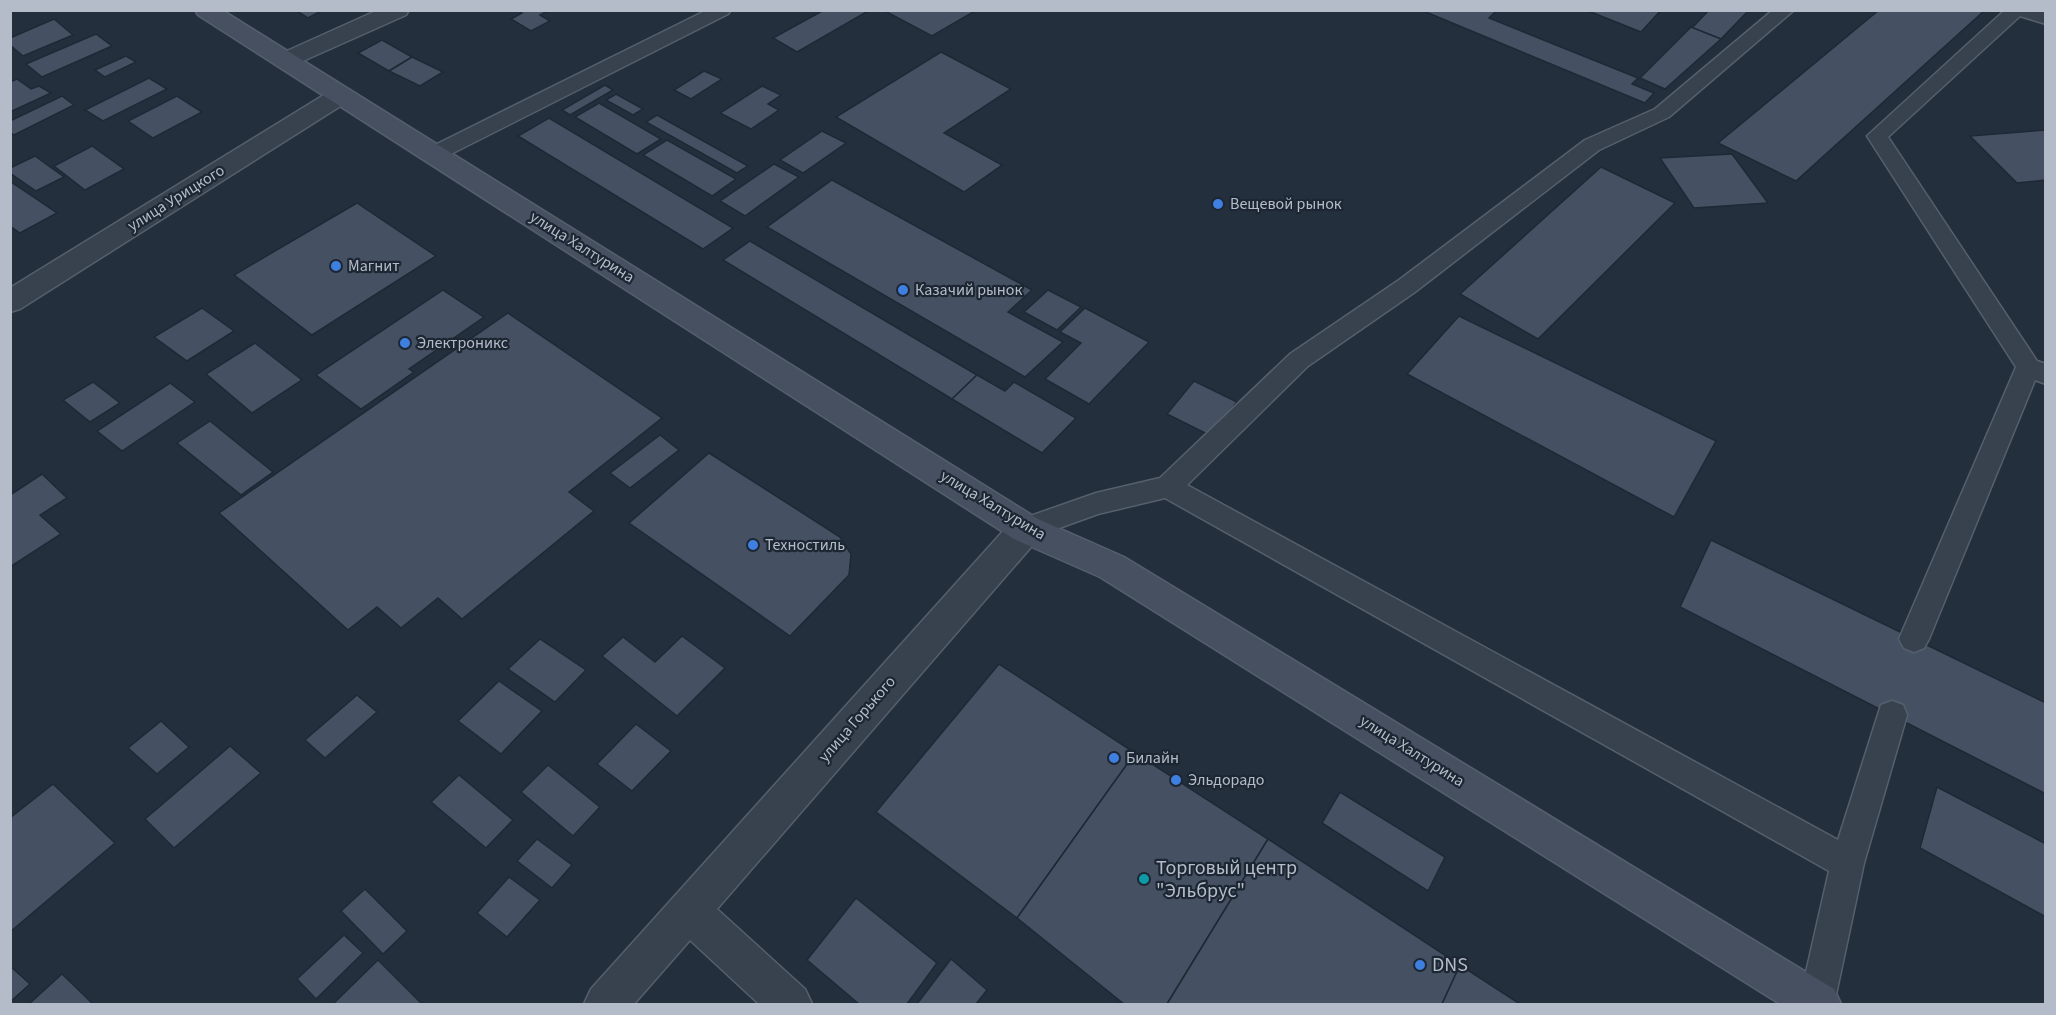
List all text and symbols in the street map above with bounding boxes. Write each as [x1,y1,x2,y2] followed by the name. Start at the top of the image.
[123,159,229,237] street label: улица Урицкого
[1230,193,1342,215] place label: Вещевой рынок
[1211,197,1225,211] marker: Вещевой рынок
[525,206,639,288] street label: улица Халтурина
[348,255,400,277] place label: Магнит
[329,259,343,273] marker: Магнит
[915,279,1022,301] place label: Казачий рынок
[896,283,910,297] marker: Казачий рынок
[417,332,508,354] place label: Электроникс
[398,336,412,350] marker: Электроникс
[936,465,1050,545] street label: улица Халтурина
[765,534,845,556] place label: Техностиль
[746,538,760,552] marker: Техностиль
[813,671,901,767] street label: улица Горького
[1355,710,1469,792] street label: улица Халтурина
[1126,747,1179,769] place label: Билайн
[1107,751,1121,765] marker: Билайн
[1188,769,1265,791] place label: Эльдорадо
[1169,773,1183,787] marker: Эльдорадо
[1156,854,1297,905] place label: Торговый центр "Эльбрус"
[1137,872,1151,886] marker: Торговый центр "Эльбрус"
[1432,951,1468,979] place label: DNS
[1413,958,1427,972] marker: DNS

